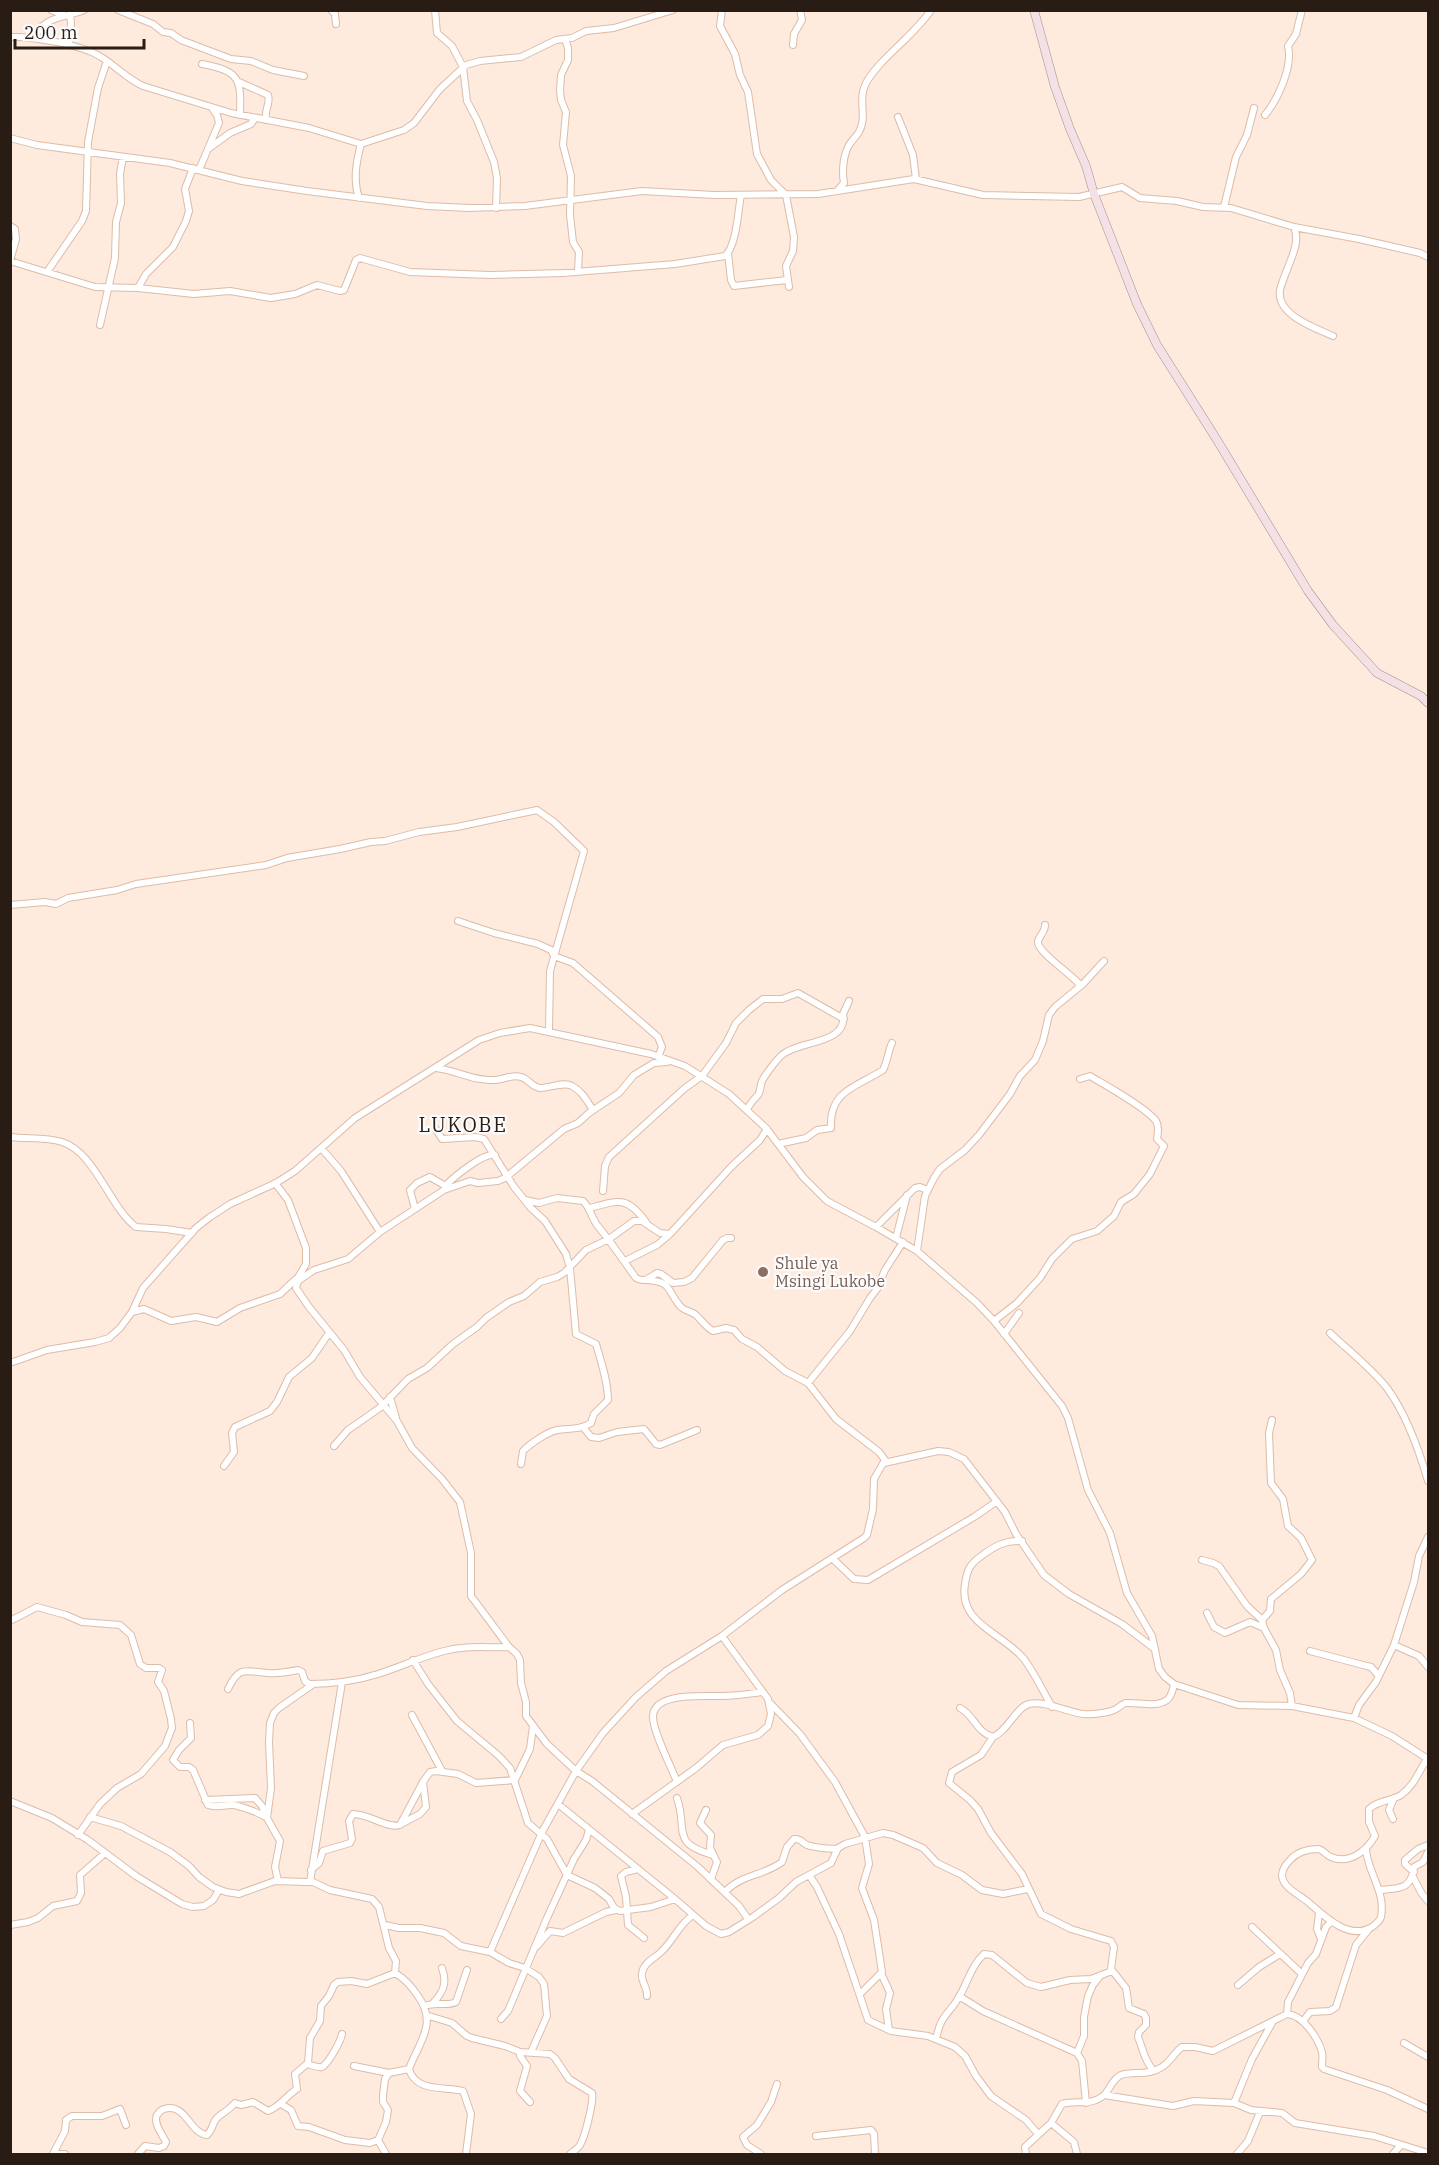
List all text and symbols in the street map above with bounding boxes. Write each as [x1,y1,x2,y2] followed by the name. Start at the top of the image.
[15,12,144,50] scale bar
[24,21,78,44] text: 200 m
[419,1111,508,1138] district label: LUKOBE
[775,1253,885,1291] place label: Shule ya Msingi Lukobe
[756,1265,770,1279] marker: Shule ya Msingi Lukobe

